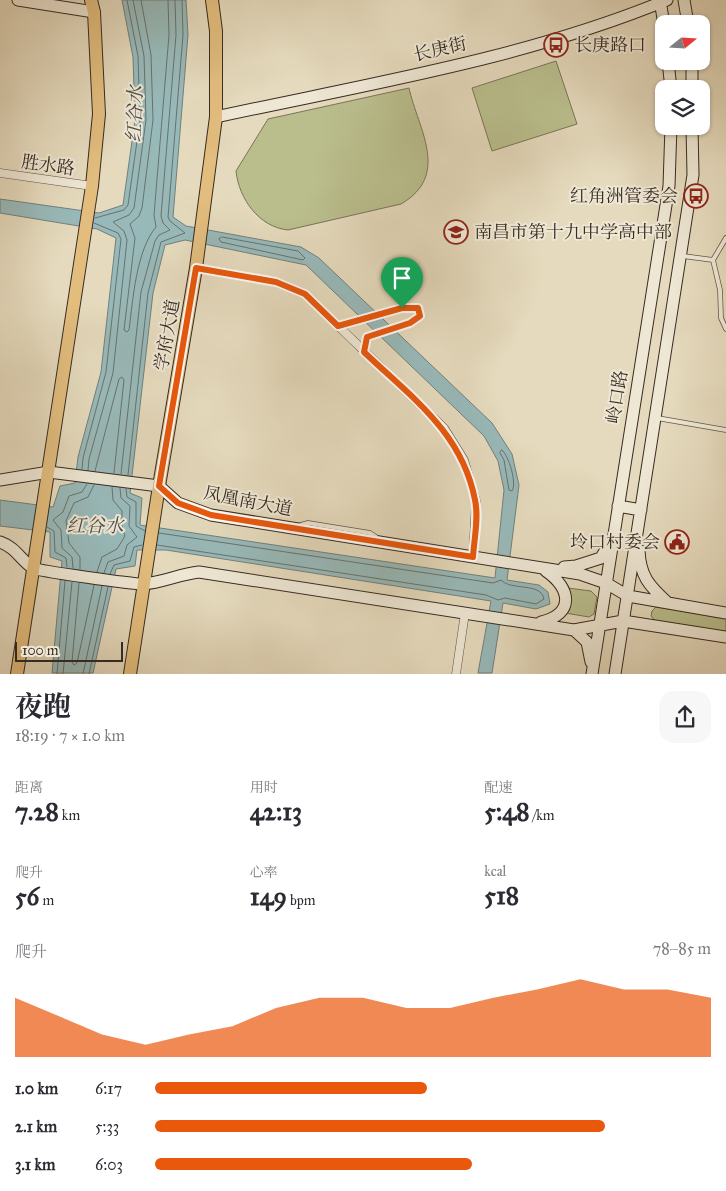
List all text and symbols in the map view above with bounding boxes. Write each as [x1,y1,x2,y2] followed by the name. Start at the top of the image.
[655,15,710,70] north arrow
[655,15,710,135] map controls
[411,32,469,66] street label: 长庚街
[543,32,569,58] bus stop icon: 长庚路口
[574,34,646,56] place label: 长庚路口
[655,80,710,135] button: layers
[122,83,147,143] water label: 红谷水
[20,150,76,180] street label: 胜水路
[683,183,709,209] bus stop icon: 红角洲管委会
[570,185,678,207] place label: 红角洲管委会
[443,219,469,245] school or university icon: 南昌市第十九中学高中部
[474,221,672,243] place label: 南昌市第十九中学高中部
[381,257,423,308] pin
[388,264,416,292] icon: arrive
[150,298,184,372] street label: 学府大道
[602,369,632,425] street label: 岭口路
[202,482,294,520] street label: 凤凰南大道
[66,514,125,537] water label: 红谷水
[664,529,690,555] public building icon: 坽口村委会
[570,531,660,553] place label: 坽口村委会
[15,638,122,662] scale bar
[22,642,59,659] text: 100 m
[15,689,71,724] text: 夜跑
[659,691,711,743] button: share
[15,726,125,745] text: 18:19 · 7 × 1.0 km
[15,779,43,796] text: 距离
[250,779,278,796] text: 用时
[484,779,512,796] text: 配速
[15,796,59,827] text: 7.28
[250,796,302,827] text: 42:13
[484,796,529,827] text: 5:48
[59,807,80,824] text: km
[529,807,555,824] text: /km
[484,863,506,880] text: kcal
[15,864,43,881] text: 爬升
[250,864,278,881] text: 心率
[484,880,519,911] text: 518
[15,881,39,912] text: 56
[250,881,287,912] text: 149
[39,892,54,909] text: m
[287,892,315,909] text: bpm
[653,939,711,958] text: 78–85 m
[15,942,47,961] text: 爬升
[15,1079,58,1098] text: 1.0 km
[95,1079,122,1098] text: 6:17
[15,1117,57,1136] text: 2.1 km
[95,1117,119,1136] text: 5:33
[15,1155,55,1174] text: 3.1 km
[95,1155,123,1174] text: 6:03

